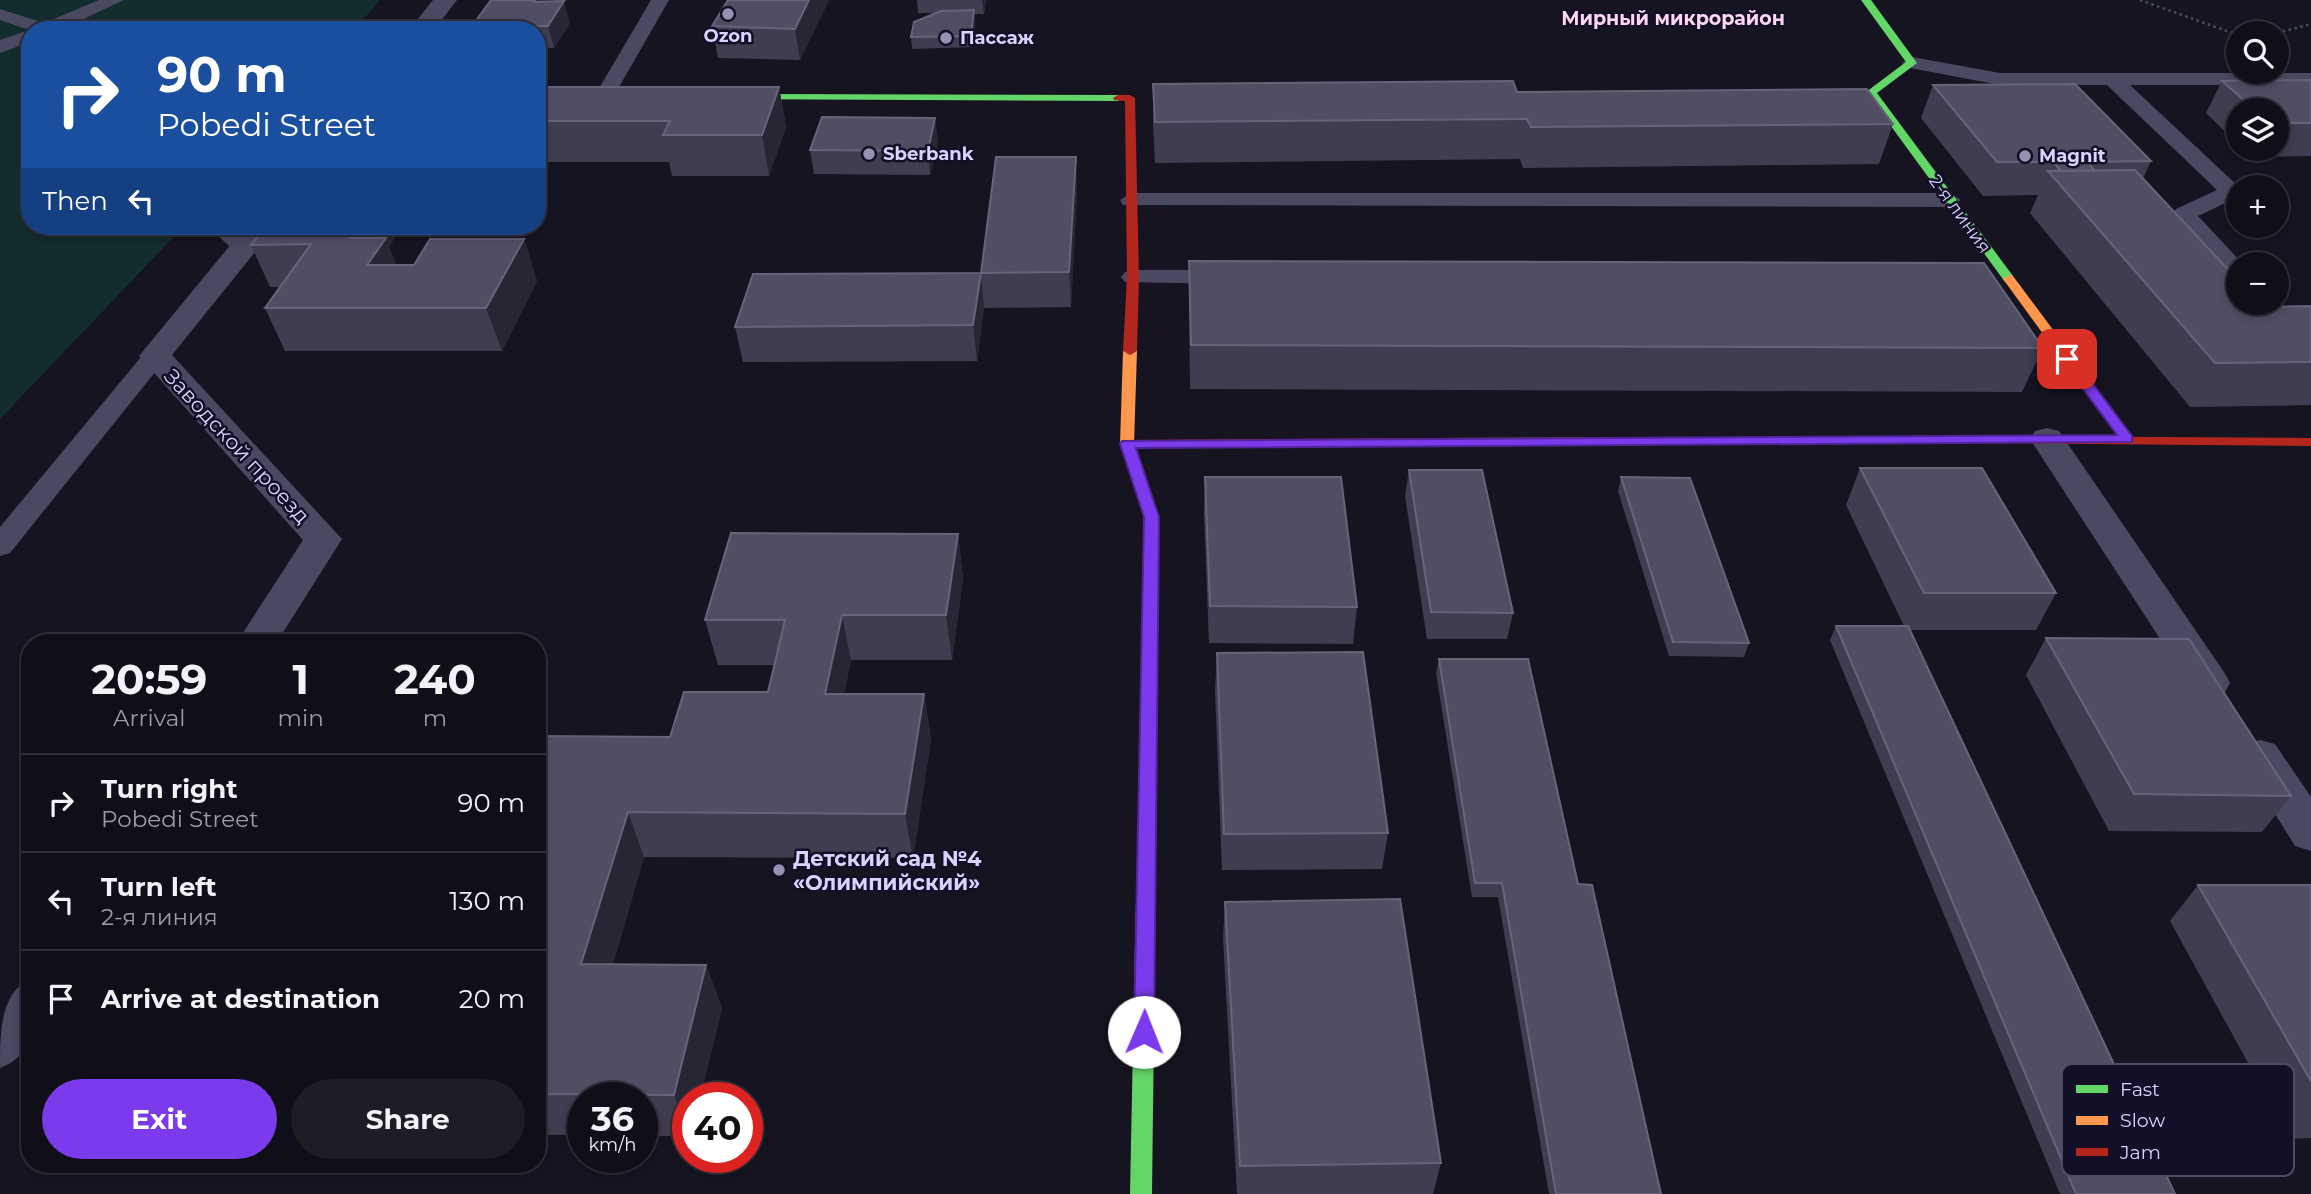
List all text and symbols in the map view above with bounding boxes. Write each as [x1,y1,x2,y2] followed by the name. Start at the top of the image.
[720,6,736,22] marker: Ozon
[1561,7,1785,30] district label: Мирный микрорайон
[2226,21,2289,315] map controls
[2226,21,2289,84] button: search
[703,25,753,47] place label: Ozon
[960,27,1035,49] place label: Пассаж
[938,30,954,46] marker: Пассаж
[157,45,287,104] text: 90 m
[42,49,133,140] icon: right
[2226,98,2289,161] button: layers
[157,105,376,144] text: Pobedi Street
[883,143,974,165] place label: Sberbank
[2039,145,2106,167] place label: Magnit
[861,146,877,162] marker: Sberbank
[2017,148,2033,164] marker: Magnit
[1924,171,1996,257] street label: 2-я линия
[2226,175,2289,238] button: +
[122,182,160,220] icon: left
[42,185,108,217] text: Then
[2226,252,2289,315] button: −
[2037,329,2097,389] pin
[2048,340,2086,378] icon: arrive
[159,364,315,528] street label: Заводской проезд
[91,653,207,705] text: 20:59
[292,653,309,705] text: 1
[394,653,476,705] text: 240
[113,704,186,732] text: Arrival
[278,704,324,732] text: min
[423,704,447,732] text: m
[101,773,237,805] text: Turn right
[42,784,80,822] icon: right
[458,787,525,819] text: 90 m
[101,805,258,833] text: Pobedi Street
[793,846,982,895] place label: Детский сад №4 «Олимпийский»
[771,862,787,878] marker: Детский сад №4 «Олимпийский»
[101,871,217,903] text: Turn left
[42,882,80,920] icon: left
[449,885,525,917] text: 130 m
[101,903,218,931] text: 2-я линия
[42,980,80,1018] icon: arrive
[101,983,380,1015] text: Arrive at destination
[459,983,525,1015] text: 20 m
[1107,995,1181,1069] position arrow
[2062,1064,2294,1176] legend
[2120,1078,2160,1101] text: Fast
[42,1079,277,1159] button: Exit
[291,1079,525,1159] button: Share
[672,1082,763,1173] speed limit sign: 40
[591,1097,634,1140] text: 36
[2120,1109,2165,1132] text: Slow
[588,1134,637,1156] text: km/h
[2119,1141,2161,1164] text: Jam

